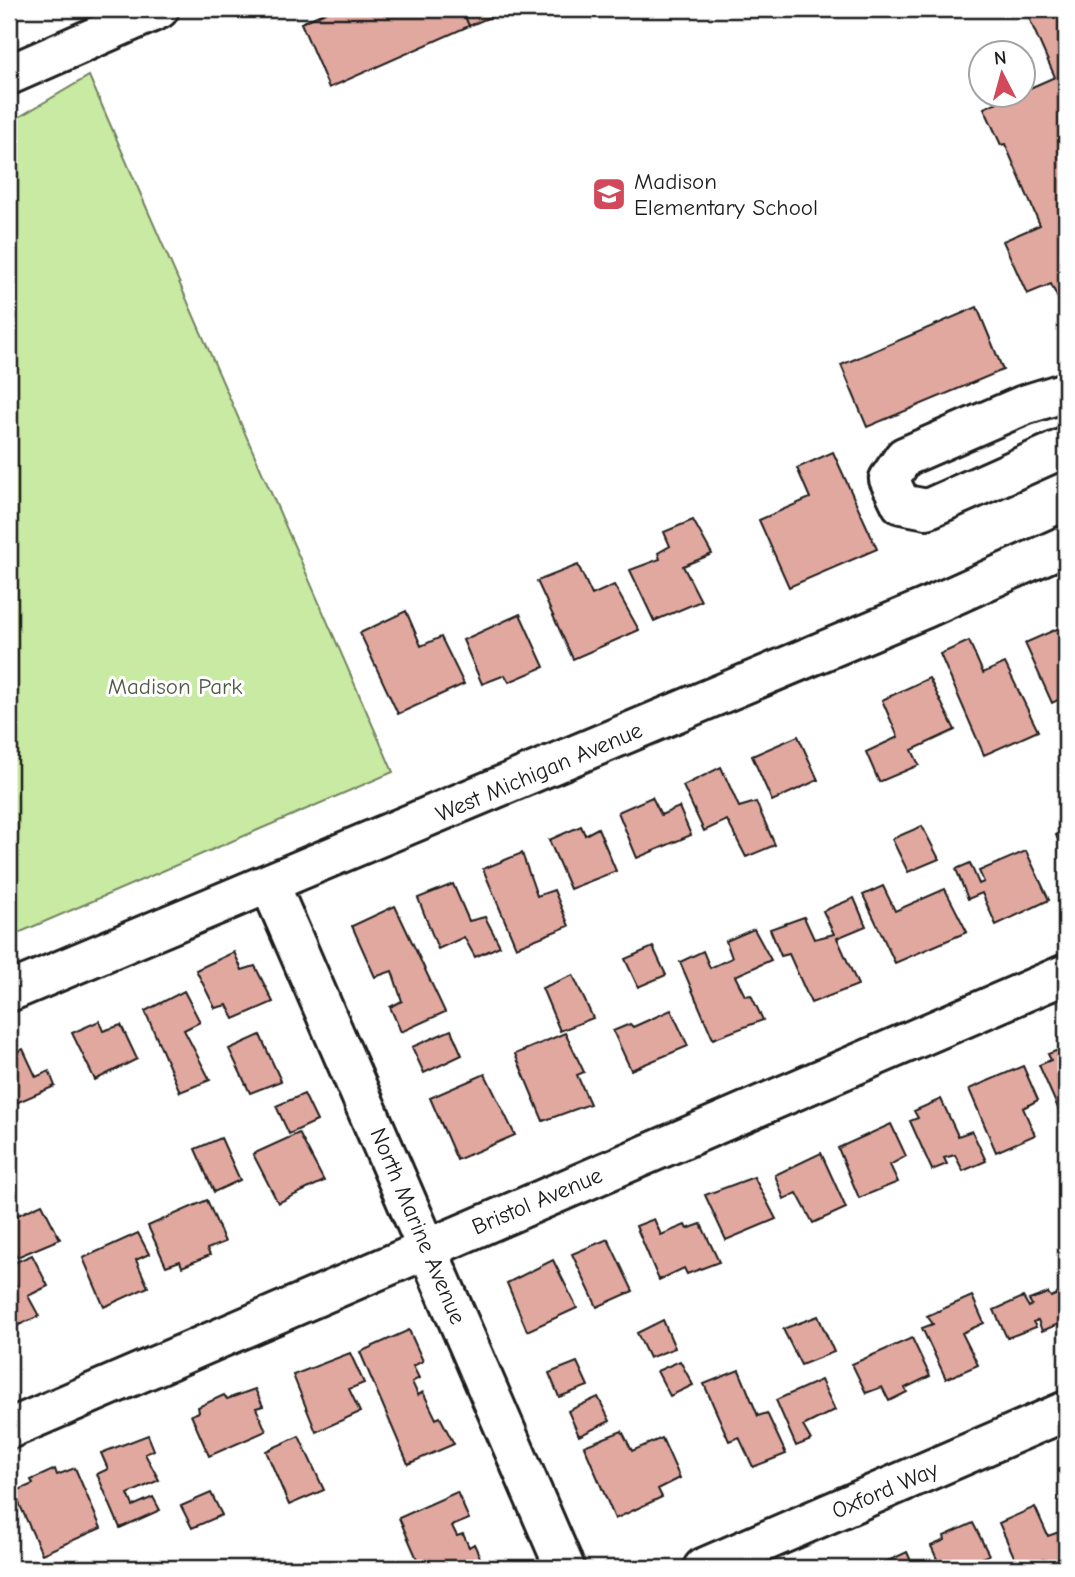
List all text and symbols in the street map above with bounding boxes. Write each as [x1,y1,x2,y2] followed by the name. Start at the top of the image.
[967,38,1036,108] north arrow
[993,47,1008,70] text: N
[634,168,818,221] place label: Madison Elementary School
[590,175,628,213] school or university icon: Madison Elementary School
[108,673,242,700] park label: Madison Park
[432,716,646,828] street label: West Michigan Avenue
[364,1124,472,1328] street label: North Marine Avenue
[468,1161,606,1241] street label: Bristol Avenue
[828,1455,943,1524] street label: Oxford Way

